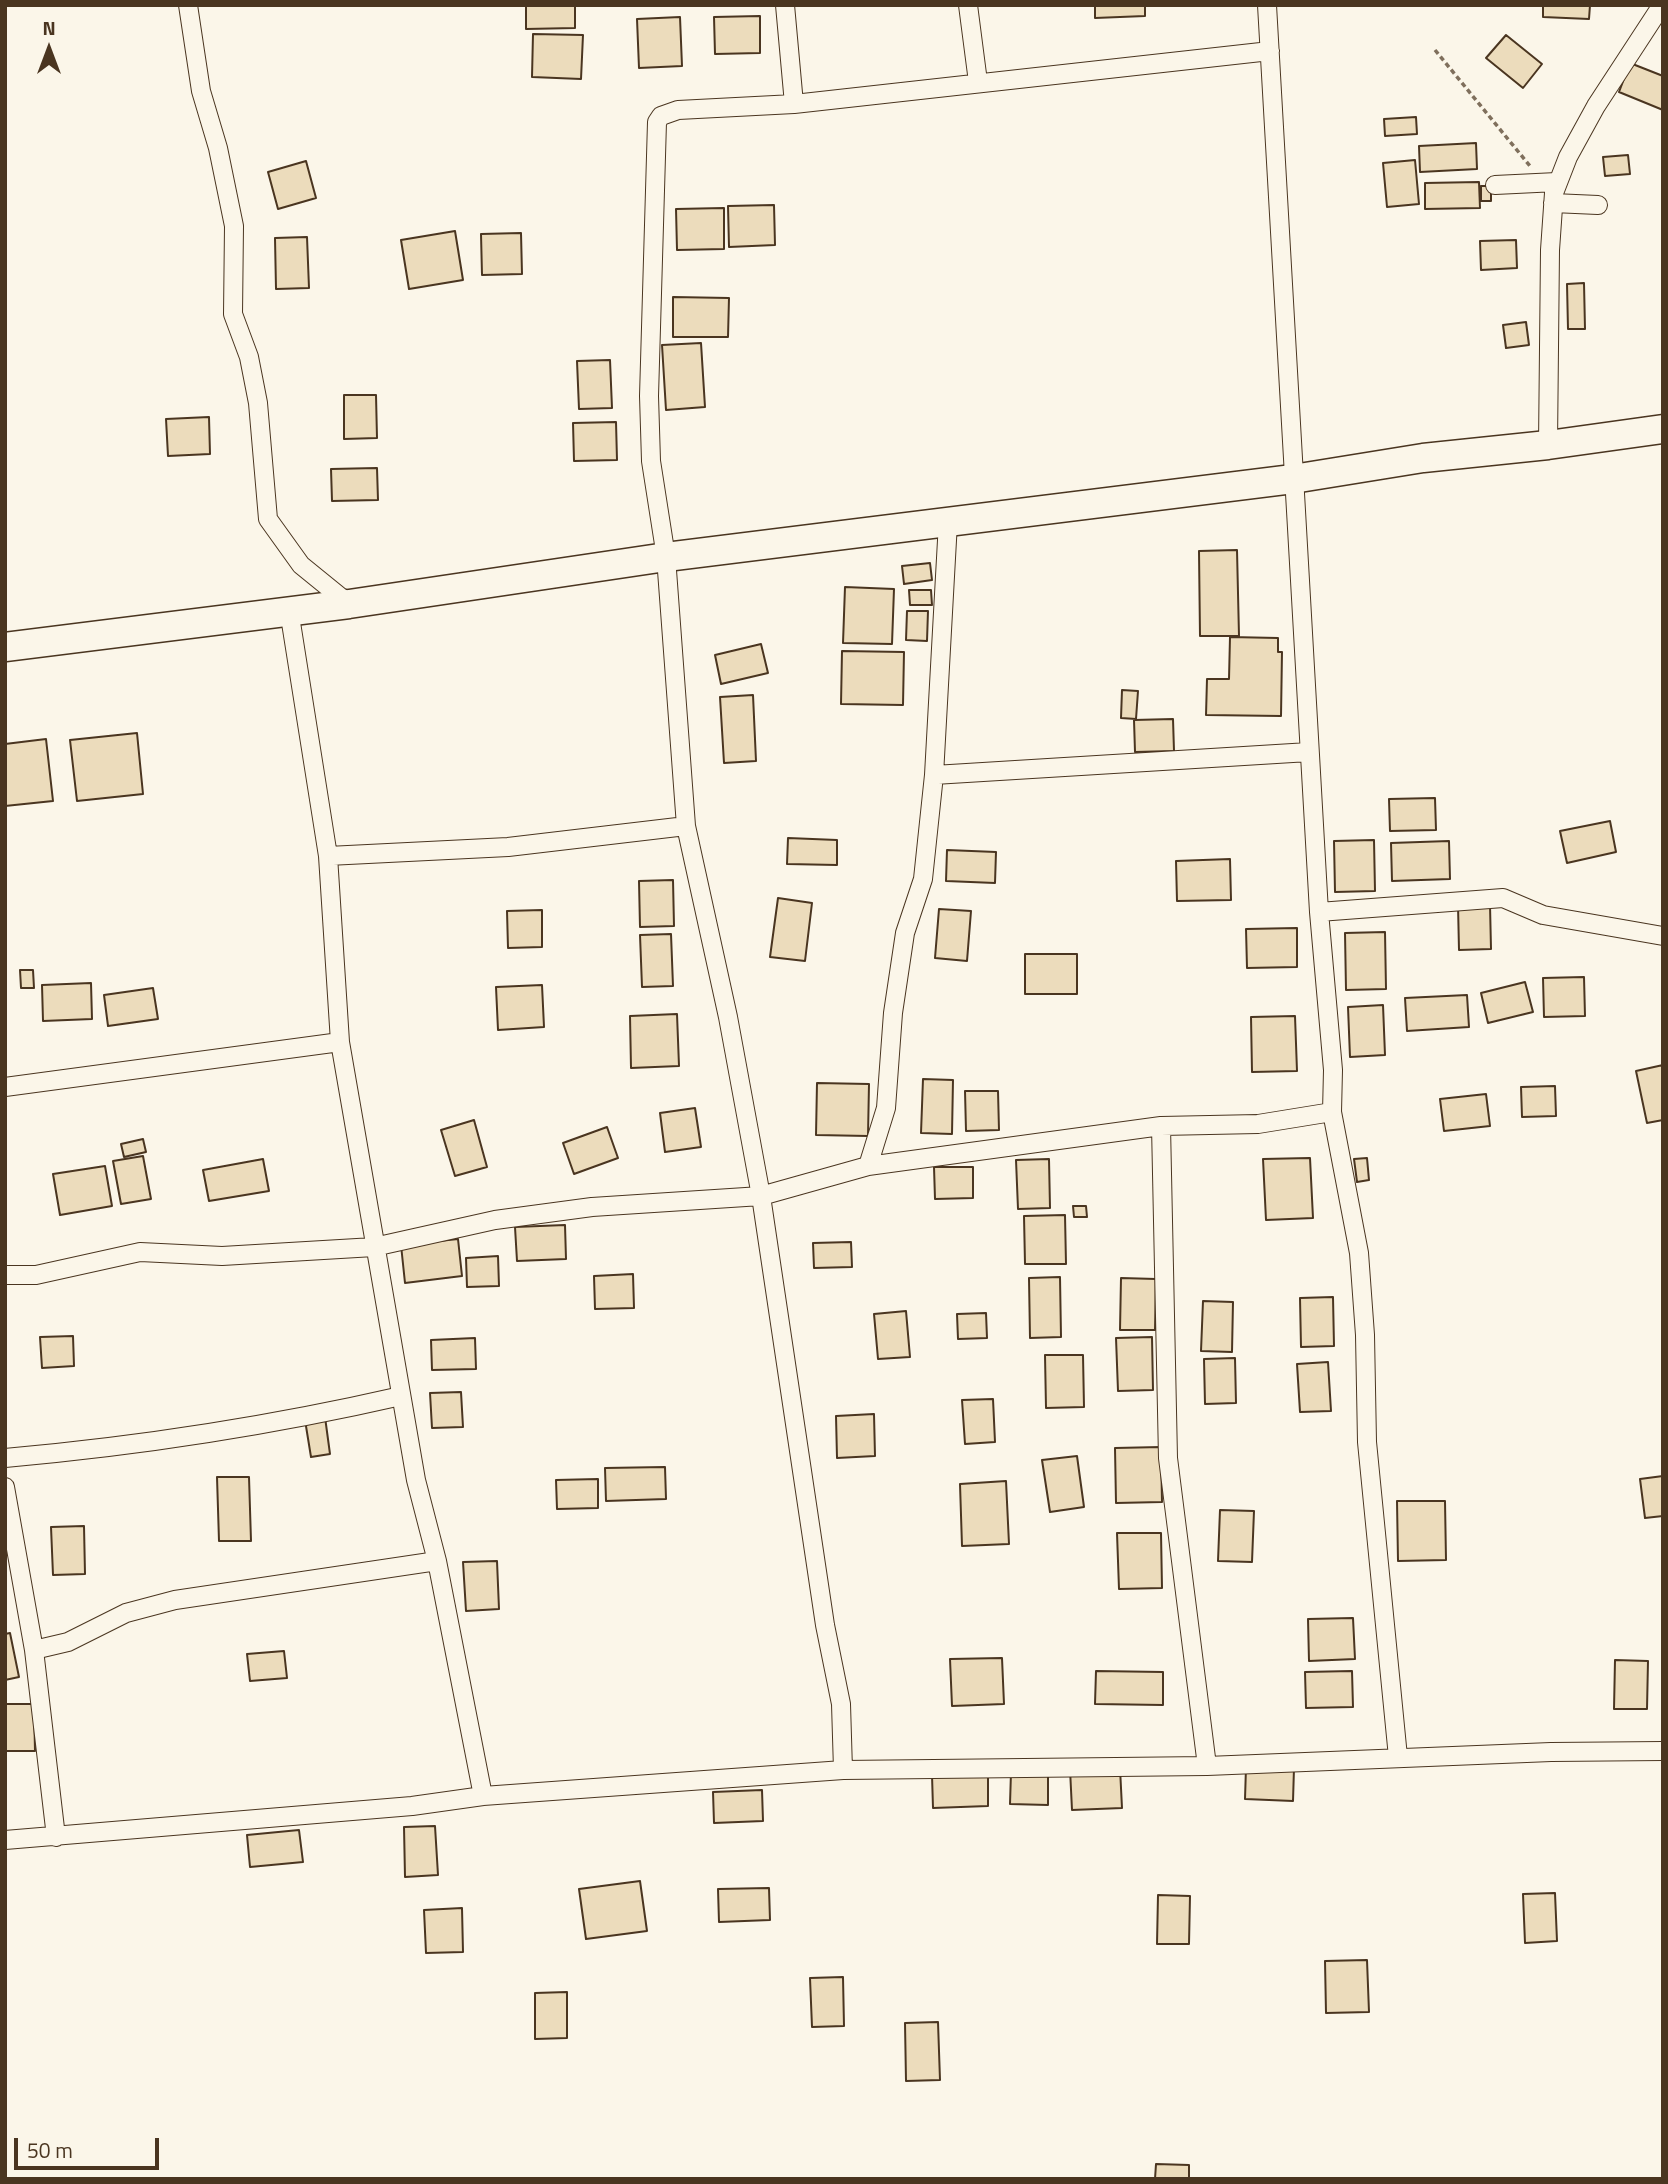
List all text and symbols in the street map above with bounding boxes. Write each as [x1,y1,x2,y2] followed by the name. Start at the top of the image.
[42,13,56,42] text: N
[14,14,84,84] north arrow
[18,2124,163,2168] scale bar
[27,2134,73,2166] text: 50 m

